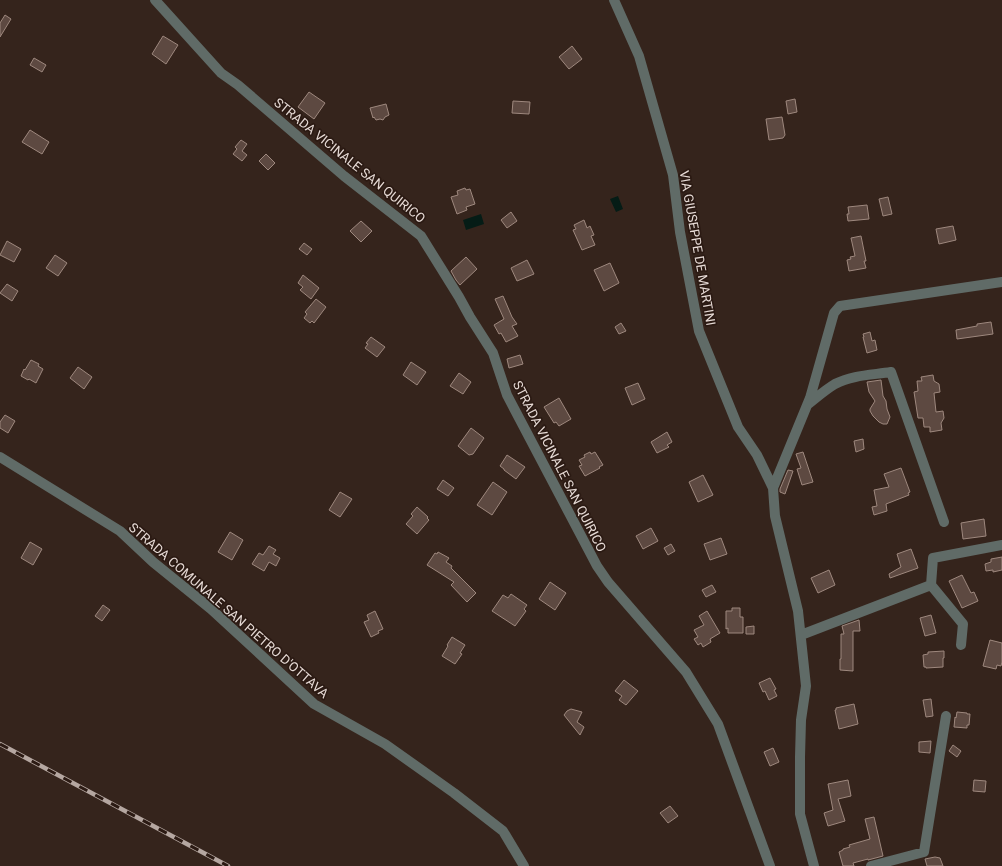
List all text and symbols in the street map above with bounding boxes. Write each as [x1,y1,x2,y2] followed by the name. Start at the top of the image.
[271,95,428,226] street label: STRADA VICINALE SAN QUIRICO
[676,169,719,327] street label: VIA GIUSEPPE DE MARTINI
[510,378,609,554] street label: STRADA VICINALE SAN QUIRICO
[126,520,332,702] street label: STRADA COMUNALE SAN PIETRO D'OTTAVA

